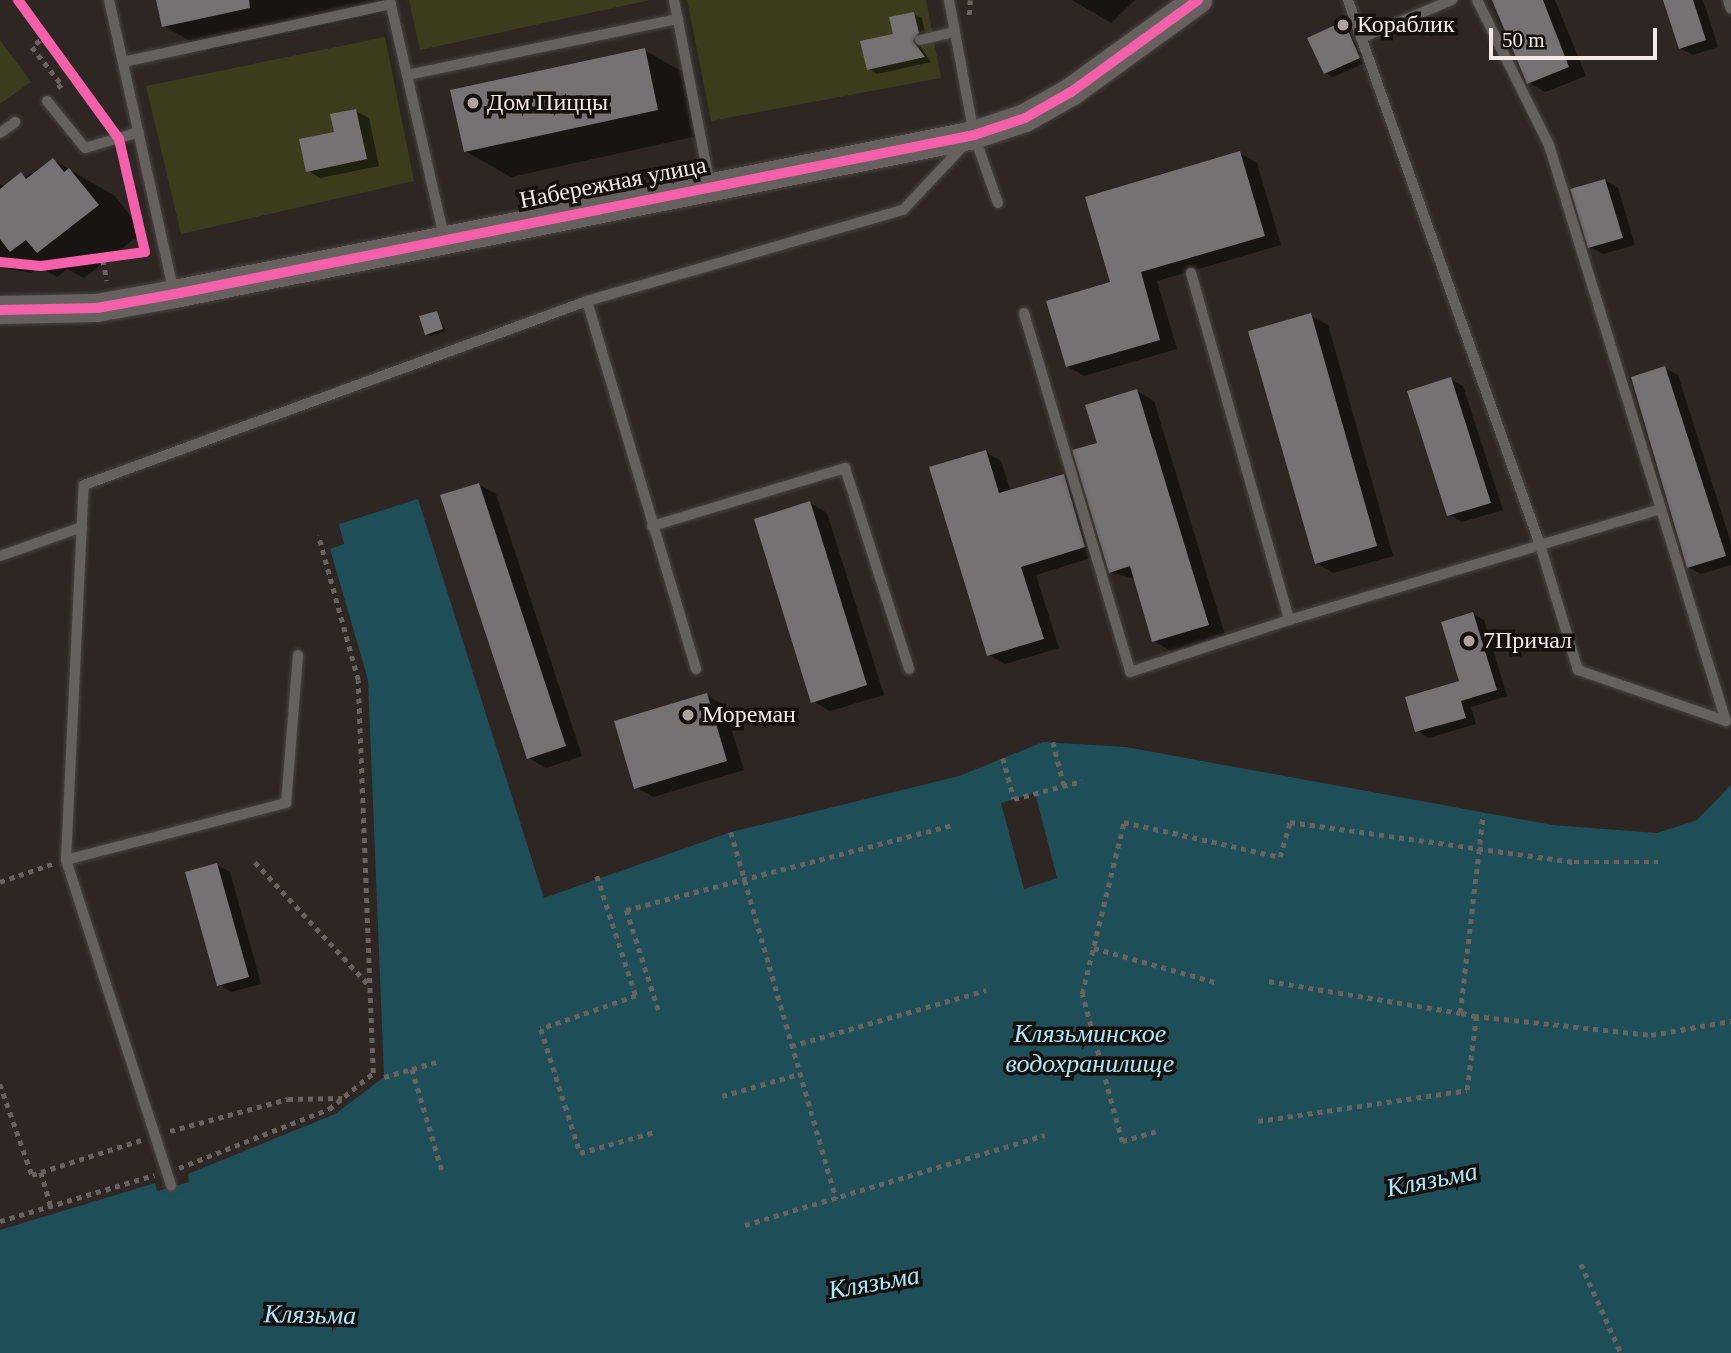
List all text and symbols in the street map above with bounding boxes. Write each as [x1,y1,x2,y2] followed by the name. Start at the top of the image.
[1357,11,1455,39] place label: Кораблик
[1493,14,1661,58] scale bar
[1335,17,1351,33] marker: Кораблик
[1502,28,1545,52] text: 50 m
[487,89,608,117] place label: Дом Пиццы
[465,95,481,111] marker: Дом Пиццы
[517,151,709,215] street label: Набережная улица
[1483,627,1572,655] place label: 7Причал
[1461,633,1477,649] marker: 7Причал
[702,701,796,729] place label: Мореман
[680,707,696,723] marker: Мореман
[1006,1018,1174,1080] water label: Клязьминское водохранилище
[1384,1156,1480,1204] water label: Клязьма
[826,1260,922,1306] water label: Клязьма
[264,1299,356,1331] water label: Клязьма

